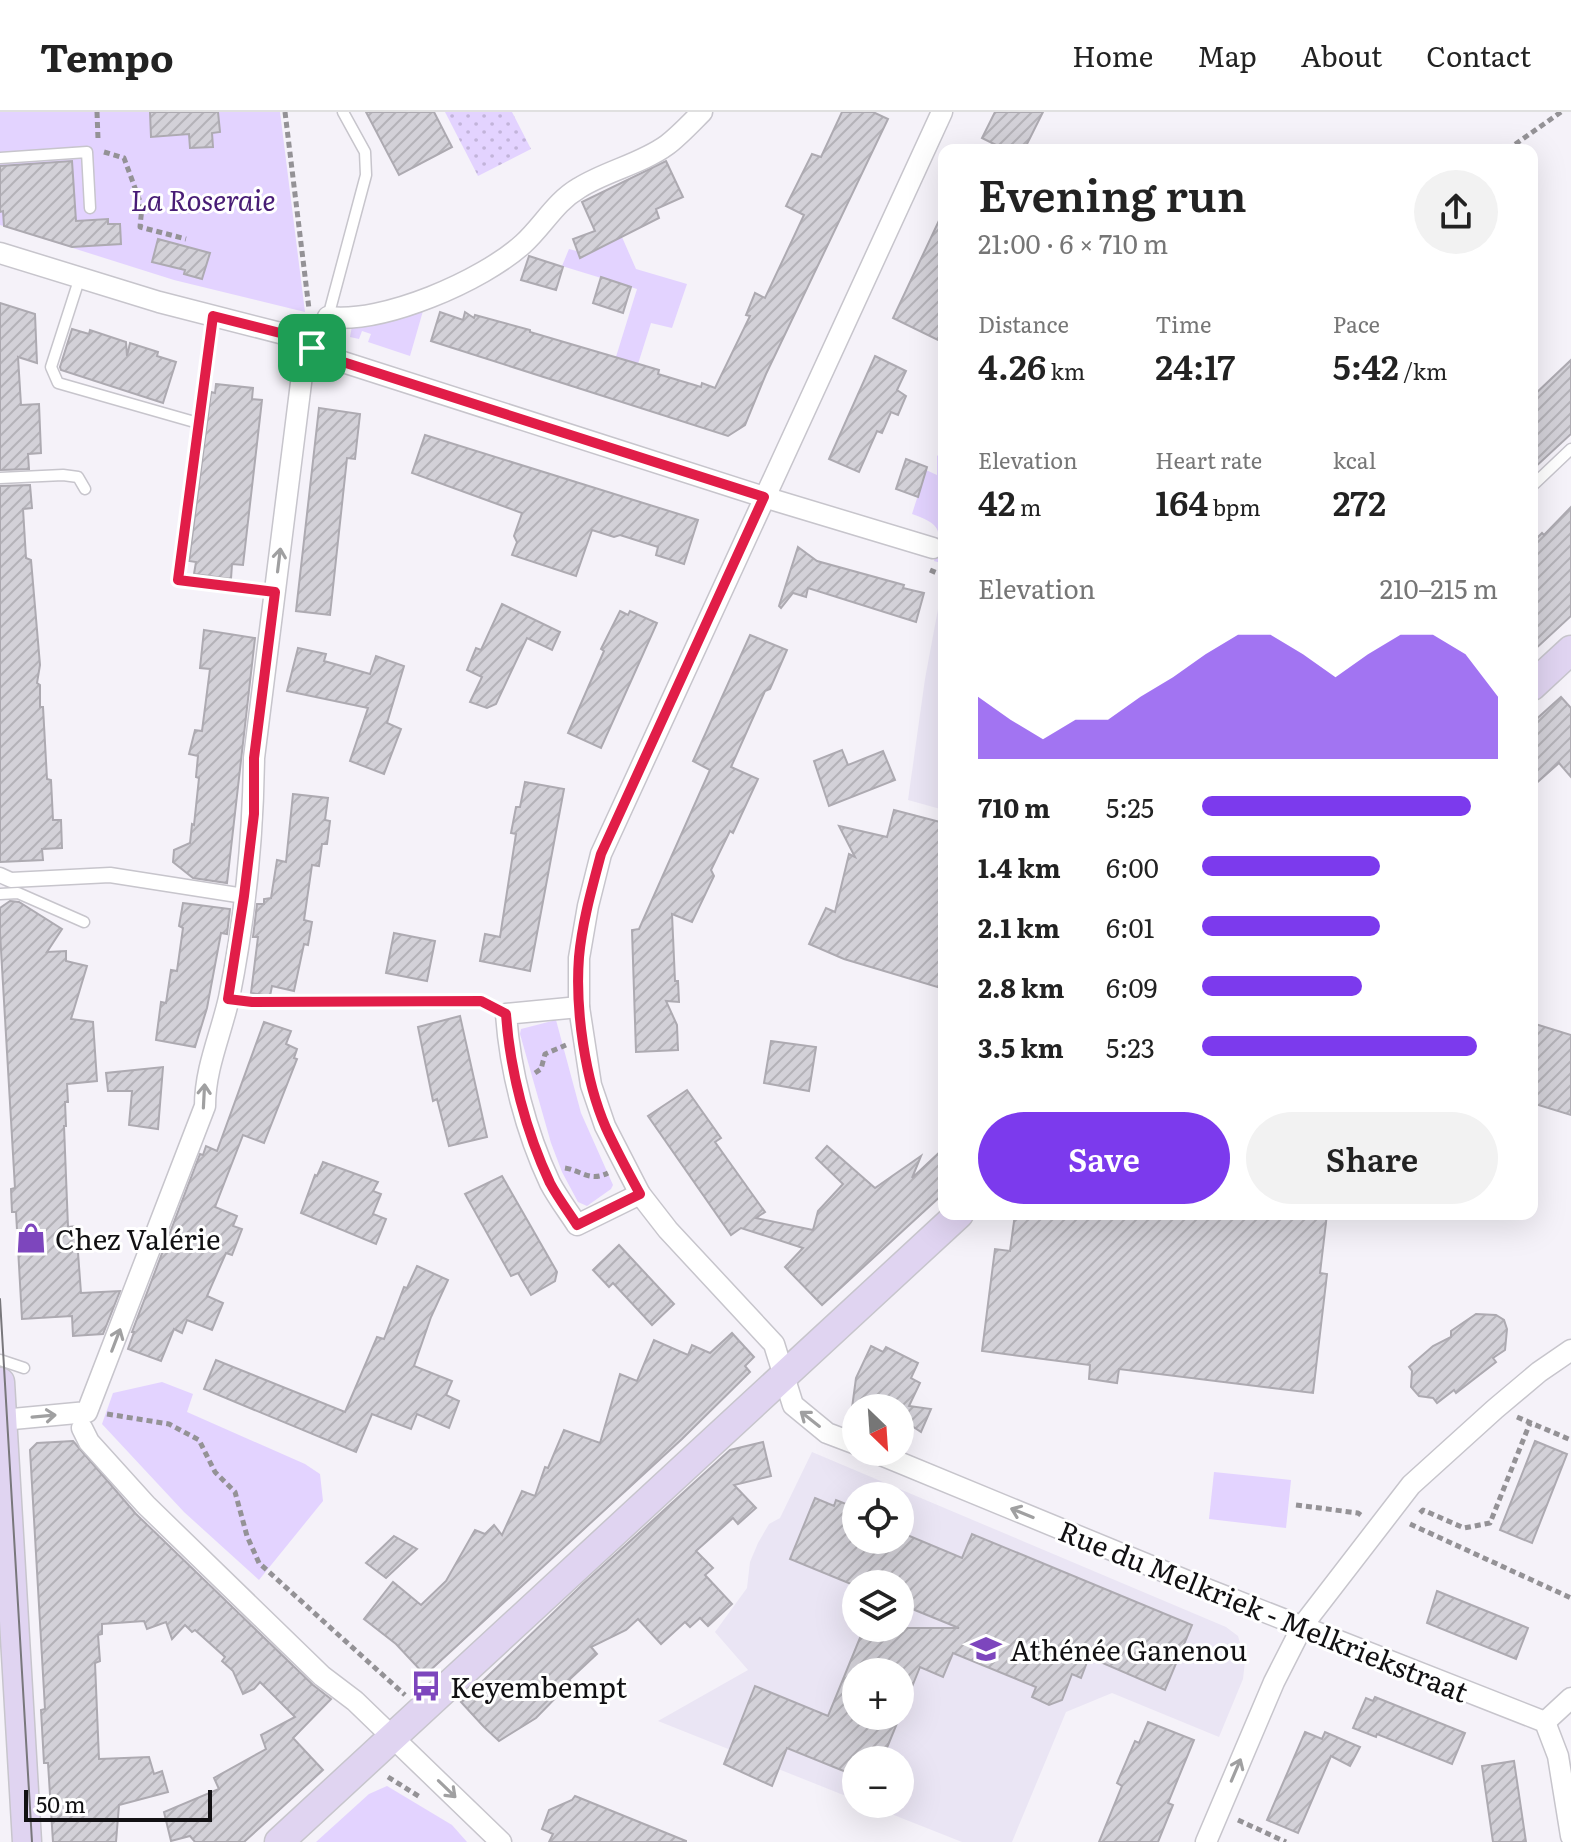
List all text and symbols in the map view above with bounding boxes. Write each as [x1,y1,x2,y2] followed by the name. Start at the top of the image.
[40,27,174,84] text: Tempo
[1072,34,1153,76] text: Home
[1197,34,1257,76] text: Map
[1301,34,1382,76] text: About
[1426,34,1531,76] text: Contact
[978,160,1247,226] text: Evening run
[1414,170,1498,254] button: share
[130,178,276,220] park label: La Roseraie
[978,223,1168,262] text: 21:00 · 6 × 710 m
[978,307,1069,340] text: Distance
[1155,307,1211,340] text: Time
[1333,307,1380,340] text: Pace
[278,314,346,382] pin
[290,326,334,370] icon: arrive
[978,340,1046,390] text: 4.26
[1155,340,1235,390] text: 24:17
[1333,340,1399,390] text: 5:42
[1046,354,1085,387] text: km
[1399,354,1447,387] text: /km
[978,443,1077,476] text: Elevation
[1155,443,1262,476] text: Heart rate
[1333,443,1376,476] text: kcal
[978,476,1016,526] text: 42
[1155,476,1208,526] text: 164
[1333,476,1386,526] text: 272
[1016,490,1041,523] text: m
[1208,490,1261,523] text: bpm
[272,547,287,574] one-way arrow
[978,568,1096,607] text: Elevation
[1380,568,1498,607] text: 210–215 m
[978,787,1050,826] text: 710 m
[1106,787,1154,826] text: 5:25
[978,847,1061,886] text: 1.4 km
[1106,847,1159,886] text: 6:00
[978,907,1060,946] text: 2.1 km
[1106,907,1154,946] text: 6:01
[978,967,1064,1006] text: 2.8 km
[1106,967,1157,1006] text: 6:09
[978,1027,1064,1066] text: 3.5 km
[1106,1027,1155,1066] text: 5:23
[197,1083,212,1110] one-way arrow
[978,1112,1230,1204] button: Save
[1246,1112,1498,1204] button: Share
[55,1217,221,1259] place label: Chez Valérie
[14,1221,48,1255] shop icon: Chez Valérie
[110,1328,124,1352] one-way arrow
[842,1394,914,1466] north arrow
[842,1394,914,1818] map controls
[30,1408,57,1423] one-way arrow
[800,1410,821,1428] one-way arrow
[842,1482,914,1554] button: locate
[1010,1505,1035,1519] one-way arrow
[1053,1508,1476,1712] street label: Rue du Melkriek - Melkriekstraat
[842,1570,914,1642] button: layers
[1010,1628,1247,1670] place label: Athénée Ganenou
[969,1632,1003,1666] school or university icon: Athénée Ganenou
[842,1658,914,1730] button: +
[450,1665,628,1707] place label: Keyembempt
[409,1669,443,1703] bus stop icon: Keyembempt
[842,1746,914,1818] button: −
[1230,1758,1245,1783] one-way arrow
[437,1780,457,1798] one-way arrow
[24,1786,212,1822] scale bar
[36,1787,86,1820] text: 50 m

